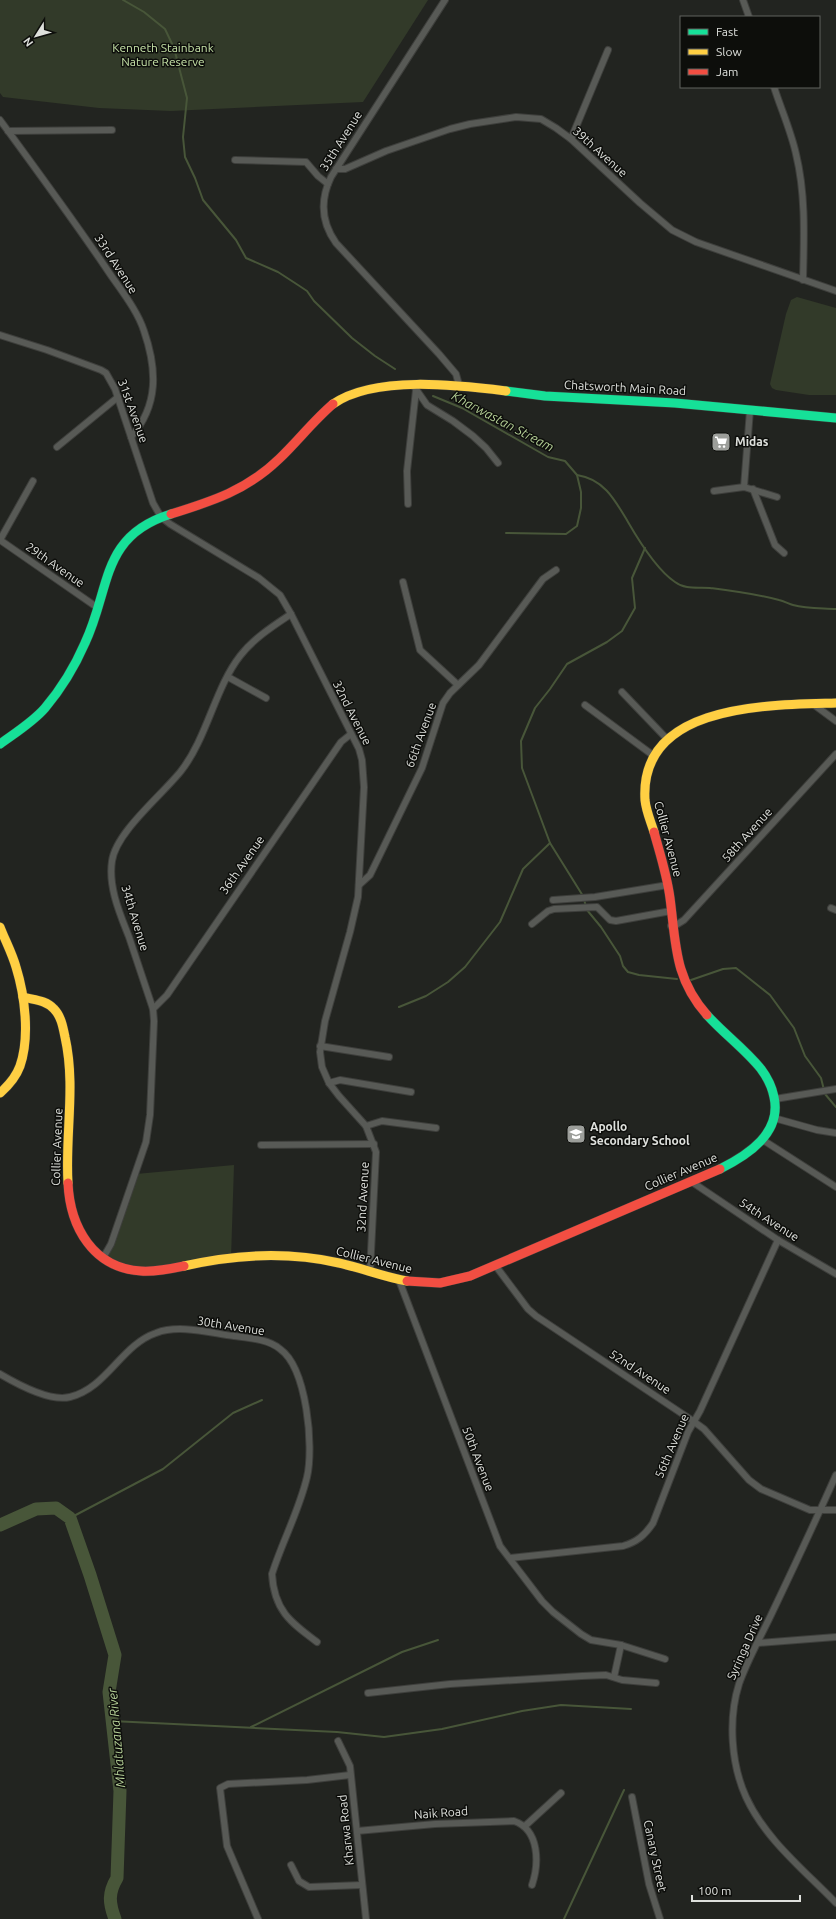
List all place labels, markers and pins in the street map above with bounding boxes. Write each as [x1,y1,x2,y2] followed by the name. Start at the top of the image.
[710,431,732,453] supermarket icon: Midas
[735,435,769,448] place label: Midas
[590,1120,690,1147] place label: Apollo Secondary School
[565,1123,587,1145] school or university icon: Apollo Secondary School

